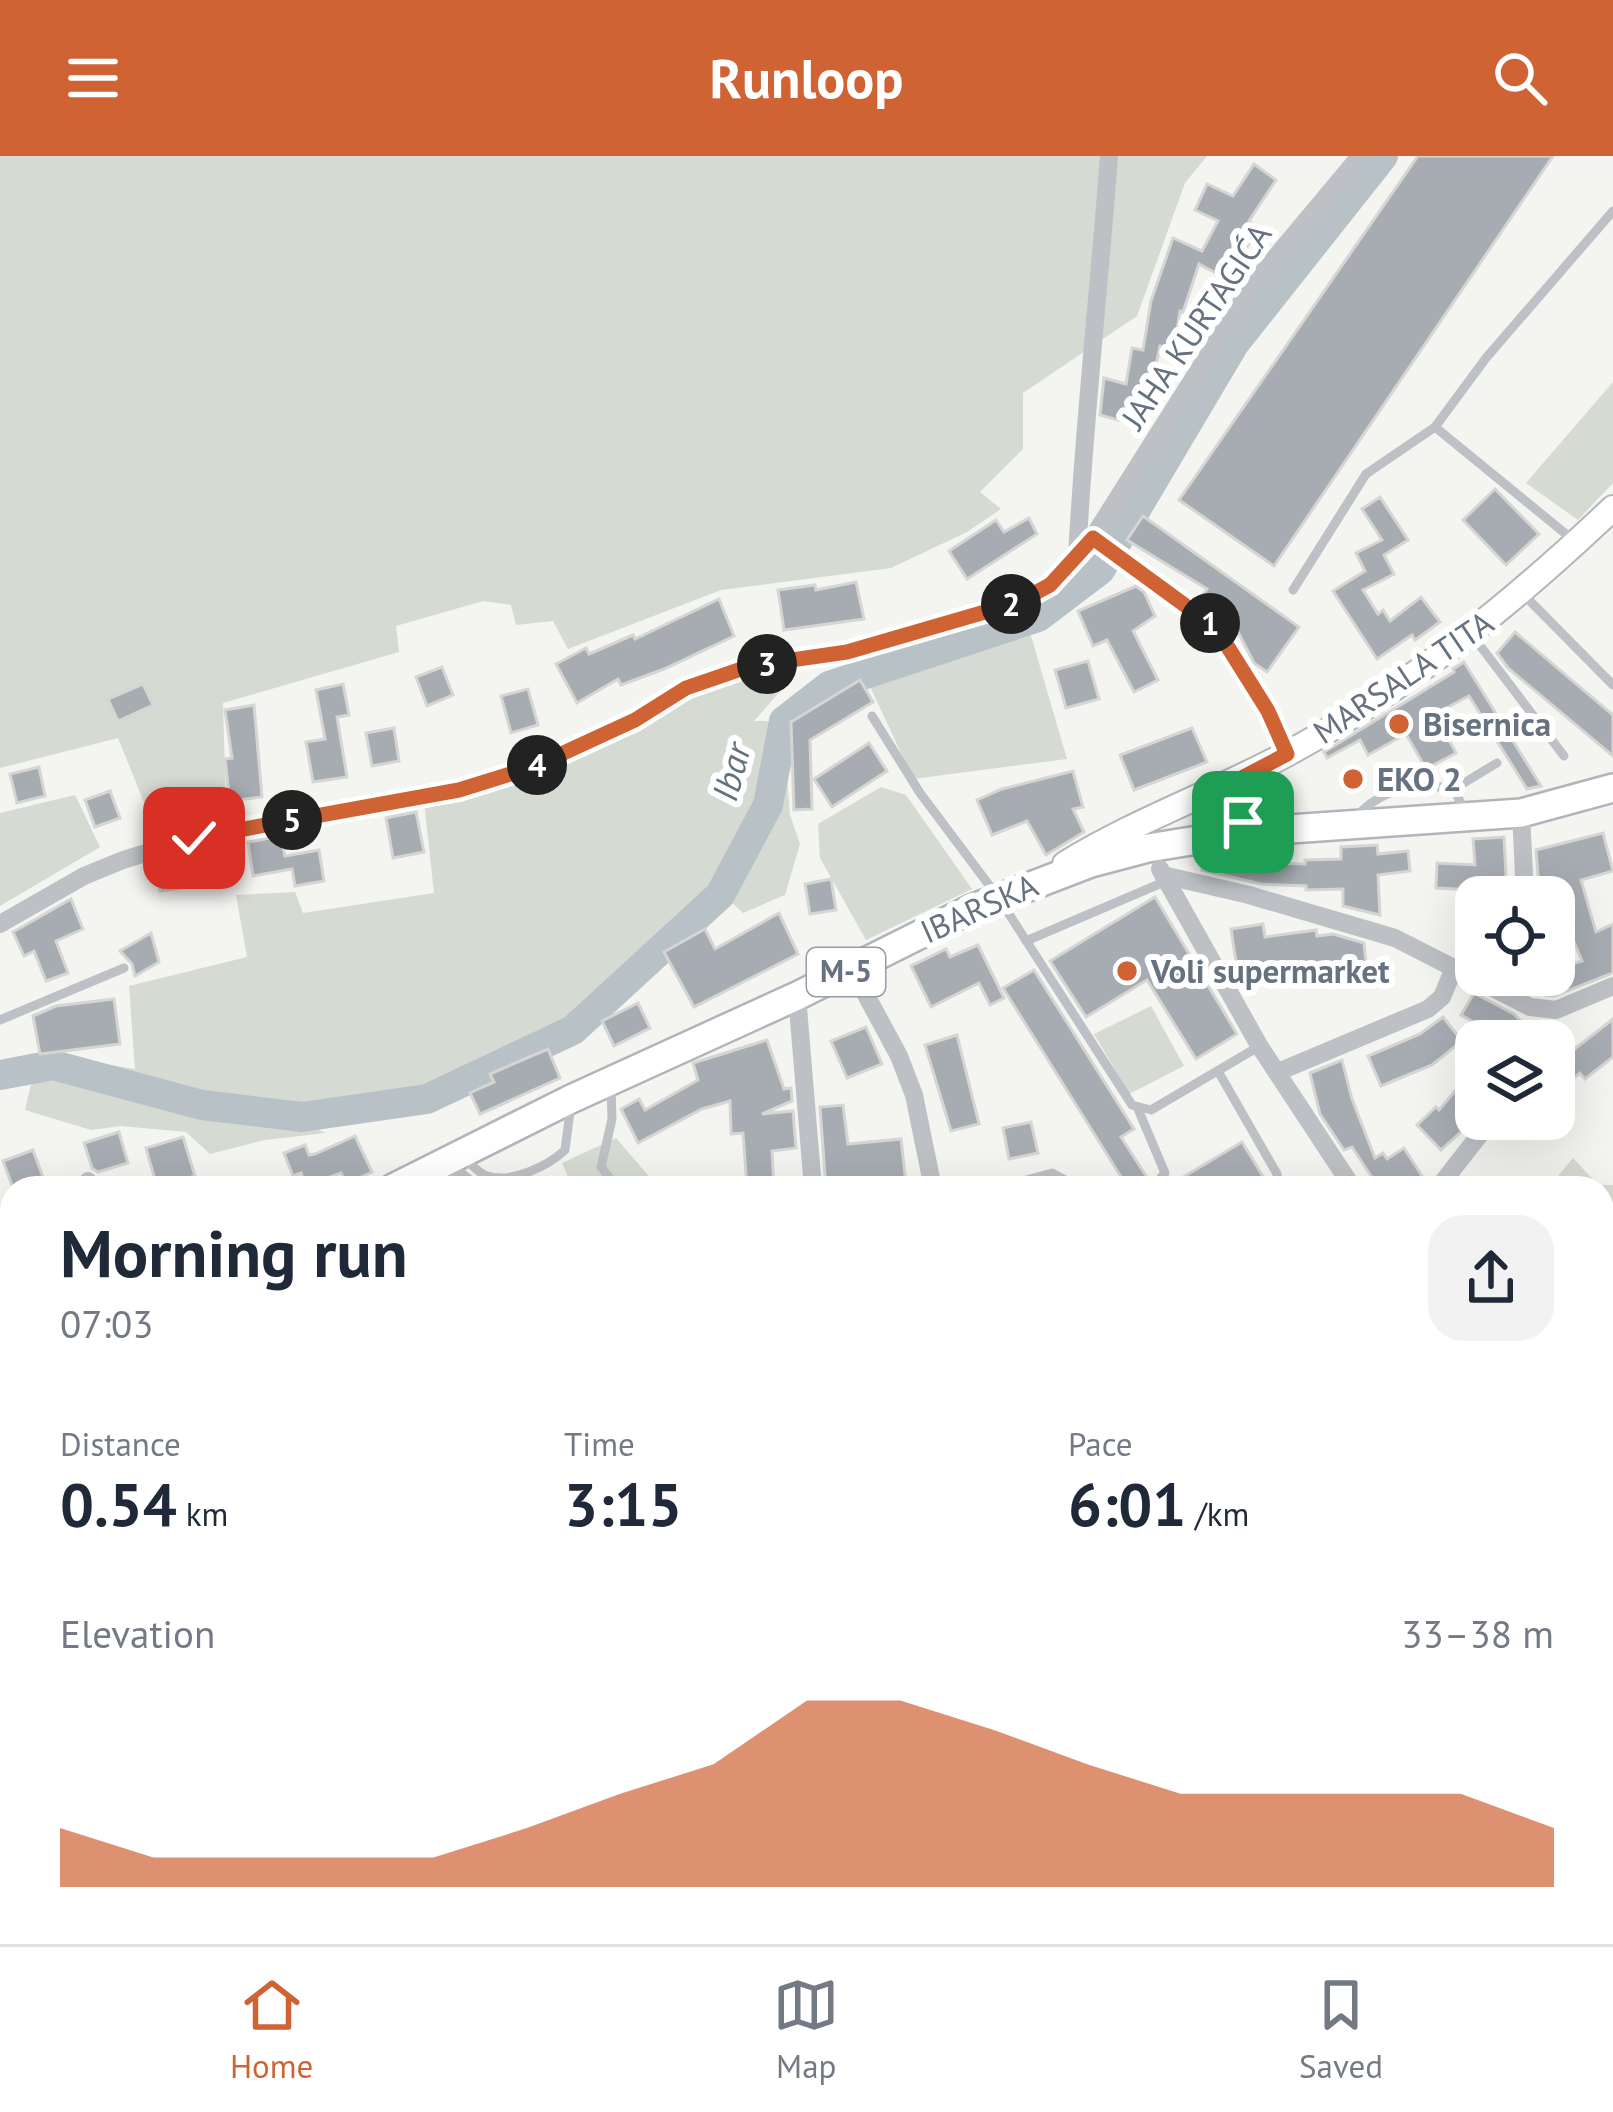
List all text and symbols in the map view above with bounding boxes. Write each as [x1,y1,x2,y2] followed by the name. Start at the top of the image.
[709,43,904,113] text: Runloop
[60,45,126,111] icon: menu
[1487,45,1553,111] icon: search
[1110,214,1281,438] street label: JAHA KURTAGIĆA
[981,574,1041,634] pin: 2
[1002,582,1020,625] text: 2
[1180,593,1240,653] pin: 1
[1304,600,1502,753] street label: MARSALA TITA
[1201,601,1219,644] text: 1
[737,634,797,694] pin: 3
[758,642,776,685] text: 3
[1423,702,1551,745] place label: Bisernica
[1386,711,1412,737] marker: Bisernica
[507,735,567,795] pin: 4
[700,736,761,806] water label: Ibar
[528,743,546,786] text: 4
[1377,757,1462,800] place label: EKO 2
[1340,766,1366,792] marker: EKO 2
[1192,771,1294,873] pin
[143,787,245,889] pin
[1210,789,1276,855] icon: arrive
[262,790,322,850] pin: 5
[283,798,301,841] text: 5
[161,805,227,871] icon: check
[914,862,1045,952] street label: IBARSKA
[1455,876,1575,1140] map controls
[1455,876,1575,996] button: locate
[807,948,885,996] road number: M-5
[1150,949,1390,992] place label: Voli supermarket
[1114,958,1140,984] marker: Voli supermarket
[1455,1020,1575,1140] button: layers
[60,1210,408,1295] text: Morning run
[1428,1215,1554,1341] button: share
[60,1298,154,1349] text: 07:03
[60,1422,181,1465] text: Distance
[564,1422,635,1465] text: Time
[1068,1422,1133,1465] text: Pace
[60,1465,177,1543] text: 0.54
[564,1465,682,1543] text: 3:15
[1068,1465,1186,1543] text: 6:01
[177,1492,228,1535] text: km
[1186,1492,1249,1535] text: /km
[60,1608,215,1659] text: Elevation
[1401,1608,1554,1659] text: 33–38 m
[230,1972,313,2087] tab: Home
[773,1972,839,2087] tab: Map
[1299,1972,1383,2087] tab: Saved

